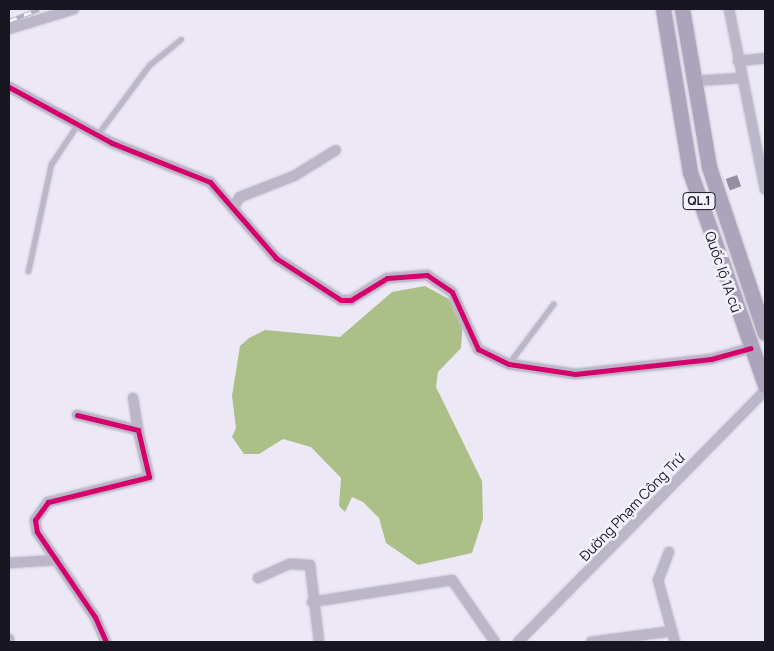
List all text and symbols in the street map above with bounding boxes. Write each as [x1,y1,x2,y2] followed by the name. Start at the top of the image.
[682,192,716,210] road number: QL.1
[701,229,745,315] street label: Quốc lộ 1A cũ
[576,450,688,564] street label: Đường Phạm Công Trứ

